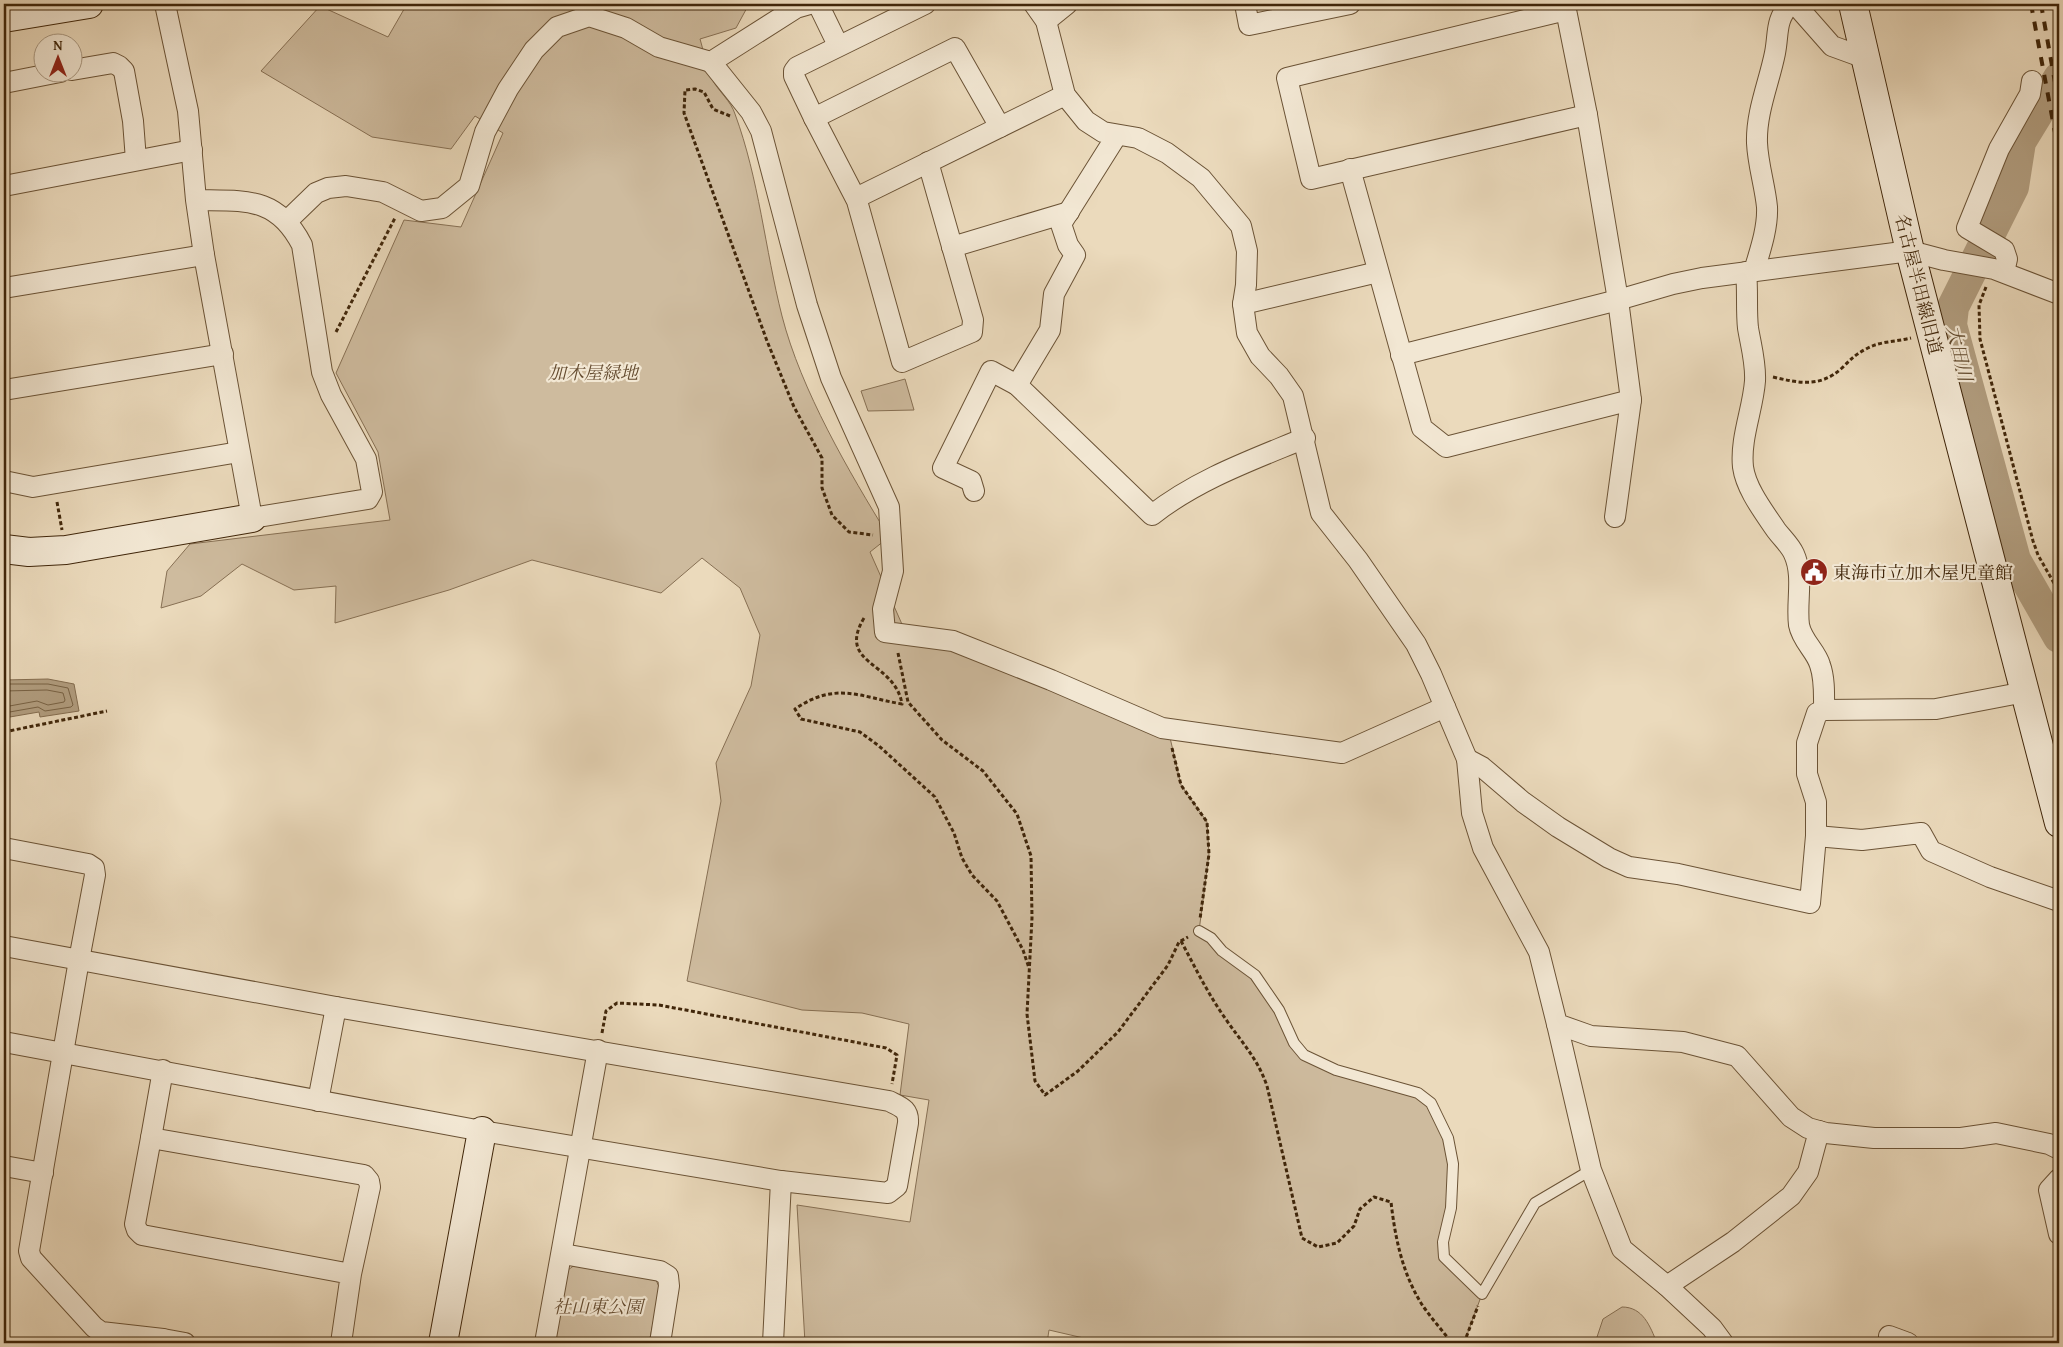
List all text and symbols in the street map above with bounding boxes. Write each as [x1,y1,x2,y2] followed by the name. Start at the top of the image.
[32,32,82,82] north arrow
[53,35,63,55] text: N
[1888,211,1950,357] street label: 名古屋半田線旧道
[1940,322,1981,386] water label: 大田川
[548,359,640,386] park label: 加木屋緑地
[1799,557,1829,587] public building icon: 東海市立加木屋児童館
[1833,559,2013,586] place label: 東海市立加木屋児童館
[553,1293,646,1320] park label: 社山東公園

